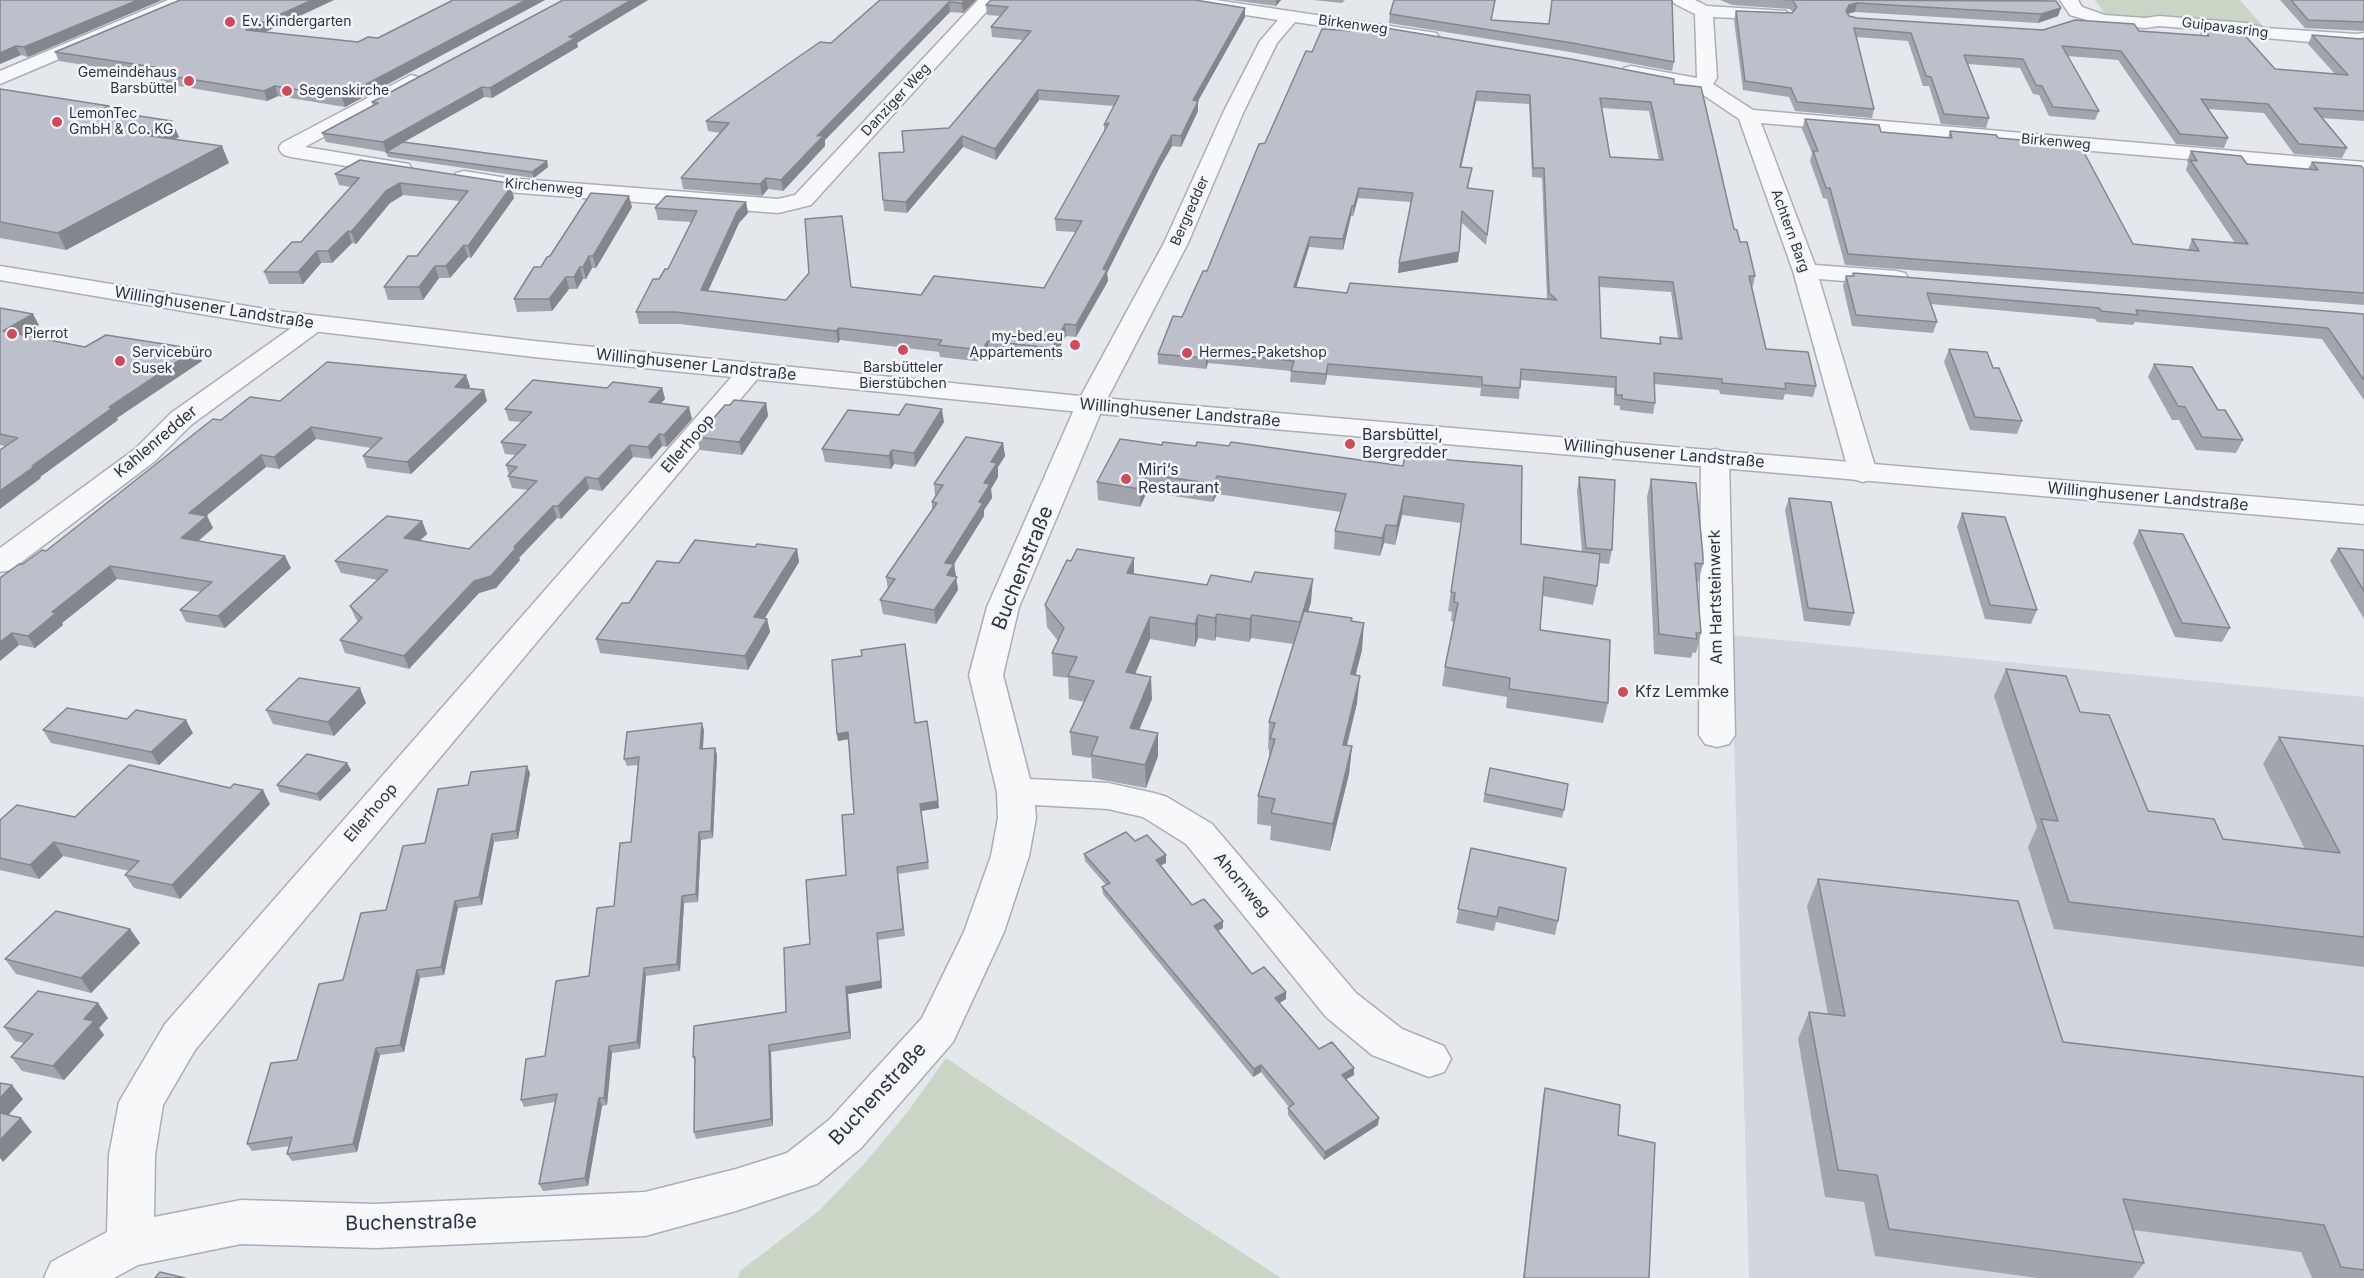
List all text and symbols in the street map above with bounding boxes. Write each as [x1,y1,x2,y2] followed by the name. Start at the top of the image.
[1317,12,1389,38] street label: Birkenweg
[242,14,352,30] place label: Ev. Kindergarten
[2181,14,2269,42] street label: Guipavasring
[223,15,237,29] marker: Ev. Kindergarten
[858,60,934,140] street label: Danziger Weg
[78,65,177,98] place label: Gemeindehaus Barsbüttel
[182,74,196,88] marker: Gemeindehaus Barsbüttel
[299,83,389,99] place label: Segenskirche
[280,84,294,98] marker: Segenskirche
[69,106,174,138] place label: LemonTec GmbH & Co. KG
[50,115,64,129] marker: LemonTec GmbH & Co. KG
[2021,131,2091,153] street label: Birkenweg
[1167,173,1213,249] street label: Bergredder
[504,175,584,199] street label: Kirchenweg
[1767,187,1813,275] street label: Achtern Barg
[113,283,315,333] street label: Willinghusener Landstraße
[24,326,68,342] place label: Pierrot
[5,327,19,341] marker: Pierrot
[970,329,1063,362] place label: my-bed.eu Appartements
[1068,338,1082,352] marker: my-bed.eu Appartements
[896,343,910,357] marker: Barsbütteler Bierstübchen
[132,345,212,378] place label: Servicebüro Susek
[595,345,797,385] street label: Willinghusener Landstraße
[1199,345,1327,361] place label: Hermes-Paketshop
[1180,346,1194,360] marker: Hermes-Paketshop
[113,354,127,368] marker: Servicebüro Susek
[859,360,947,392] place label: Barsbütteler Bierstübchen
[1079,395,1281,431] street label: Willinghusener Landstraße
[111,402,201,482] street label: Kahlenredder
[657,411,719,477] street label: Ellerhoop
[1362,425,1447,463] place label: Barsbüttel, Bergredder
[1563,436,1765,472] street label: Willinghusener Landstraße
[1343,437,1357,451] marker: Barsbüttel, Bergredder
[1138,460,1219,498] place label: Miri‘s Restaurant
[1119,472,1133,486] marker: Miri‘s Restaurant
[2047,479,2249,515] street label: Willinghusener Landstraße
[987,503,1059,633] street label: Buchenstraße
[1705,529,1727,665] street label: Am Hartsteinwerk
[1635,682,1729,702] place label: Kfz Lemmke
[1616,685,1630,699] marker: Kfz Lemmke
[340,780,402,846] street label: Ellerhoop
[1210,849,1274,921] street label: Ahornweg
[824,1038,932,1150] street label: Buchenstraße
[345,1210,477,1236] street label: Buchenstraße

